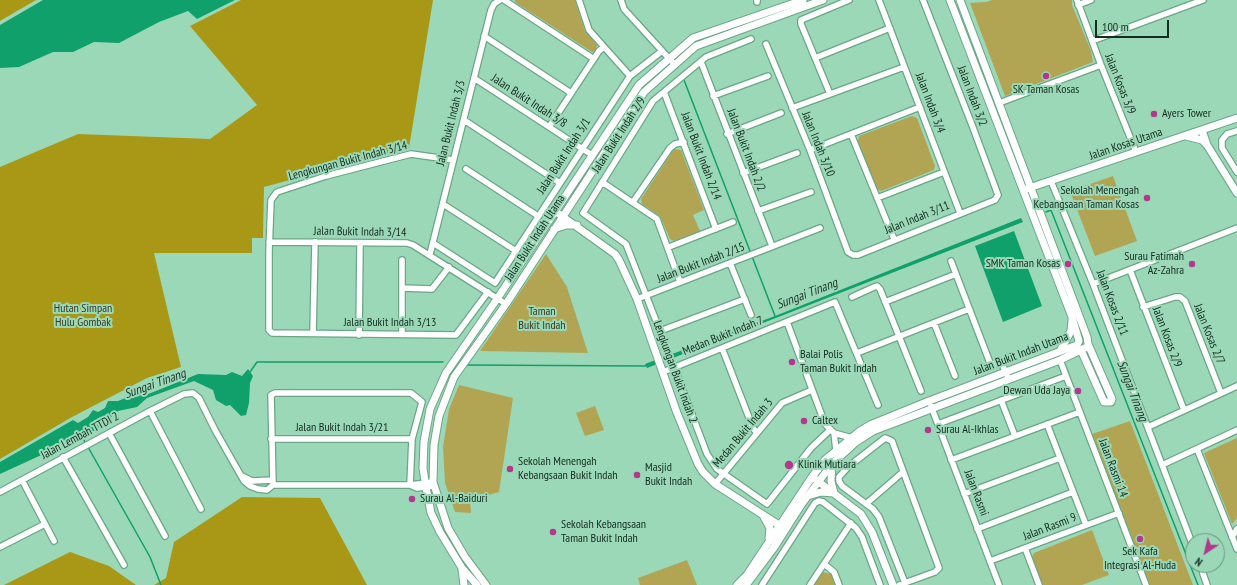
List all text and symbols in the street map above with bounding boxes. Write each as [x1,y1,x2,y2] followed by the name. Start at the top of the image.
[1097,12,1171,38] scale bar
[1102,19,1129,34] text: 100 m
[1101,52,1139,116] street label: Jalan Kosas 3/9
[954,64,990,128] street label: Jalan Indah 3/2
[488,71,570,131] street label: Jalan Bukit Indah 3/8
[912,71,948,135] street label: Jalan Indah 3/4
[1041,71,1051,81] marker: SK Taman Kosas
[433,79,469,167] street label: Jalan Bukit Indah 3/3
[1013,83,1079,97] place label: SK Taman Kosas
[589,94,649,176] street label: Jalan Bukit Indah 2/9
[724,107,768,193] street label: Jalan Bukit Indah 2/2
[1162,107,1211,121] place label: Ayers Tower
[798,109,838,179] street label: Jalan Indah 3/10
[1149,109,1159,119] marker: Ayers Tower
[678,110,724,202] street label: Jalan Bukit Indah 2/14
[534,115,594,197] street label: Jalan Bukit Indah 3/1
[1088,125,1164,163] street label: Jalan Kosas Utama
[287,138,409,184] street label: Lengkungan Bukit Indah 3/14
[1034,184,1139,212] place label: Sekolah Menengah Kebangsaan Taman Kosas
[502,192,568,284] street label: Jalan Bukit Indah Utama
[1142,193,1152,203] marker: Sekolah Menengah Kebangsaan Taman Kosas
[882,198,952,238] street label: Jalan Indah 3/11
[314,224,406,240] street label: Jalan Bukit Indah 3/14
[655,240,747,286] street label: Jalan Bukit Indah 2/15
[1124,250,1184,278] place label: Surau Fatimah Az-Zahra
[986,257,1060,271] place label: SMK Taman Kosas
[1063,259,1073,269] marker: SMK Taman Kosas
[1187,259,1197,269] marker: Surau Fatimah Az-Zahra
[1093,268,1131,338] street label: Jalan Kosas 2/11
[774,275,840,313] water label: Sungai Tinang
[54,302,112,330] park label: Hutan Simpan Hulu Gombak
[1190,302,1228,366] street label: Jalan Kosas 2/7
[518,305,566,333] park label: Taman Bukit Indah
[1149,305,1185,369] street label: Jalan Kosas 2/9
[681,313,765,359] street label: Medan Bukit Indah 7
[344,316,436,330] street label: Jalan Bukit Indah 3/13
[650,319,700,425] street label: Lengkungan Bukit Indah 2
[972,329,1070,379] street label: Jalan Bukit Indah Utama
[800,348,877,376] place label: Balai Polis Taman Bukit Indah
[787,357,797,367] marker: Balai Polis Taman Bukit Indah
[1113,358,1151,424] water label: Sungai Tinang
[122,366,188,402] water label: Sungai Tinang
[1003,384,1070,398] place label: Dewan Uda Jaya
[1073,386,1083,396] marker: Dewan Uda Jaya
[710,396,776,470] street label: Medan Bukit Indah 3
[39,409,121,463] street label: Jalan Lembah TTDI 2
[812,414,838,428] place label: Caltex
[799,416,809,426] marker: Caltex
[296,421,388,435] street label: Jalan Bukit Indah 3/21
[936,423,999,437] place label: Surau Al-Ikhlas
[923,425,933,435] marker: Surau Al-Ikhlas
[1095,437,1131,499] street label: Jalan Rasmi 14
[518,455,618,483] place label: Sekolah Menengah Kebangsaan Bukit Indah
[798,458,856,472] place label: Klinik Mutiara
[783,459,795,471] marker: Klinik Mutiara
[645,461,692,489] place label: Masjid Bukit Indah
[505,464,515,474] marker: Sekolah Menengah Kebangsaan Bukit Indah
[961,468,991,518] street label: Jalan Rasmi
[632,470,642,480] marker: Masjid Bukit Indah
[420,492,487,506] place label: Surau Al-Baiduri
[407,494,417,504] marker: Surau Al-Baiduri
[1021,510,1079,544] street label: Jalan Rasmi 9
[561,518,646,546] place label: Sekolah Kebangsaan Taman Bukit Indah
[548,527,558,537] marker: Sekolah Kebangsaan Taman Bukit Indah
[1185,533,1225,573] north arrow
[1135,534,1145,544] marker: Sek Kafa Integrasi Al-Huda
[1104,545,1176,573] place label: Sek Kafa Integrasi Al-Huda
[1192,555,1205,569] text: N

